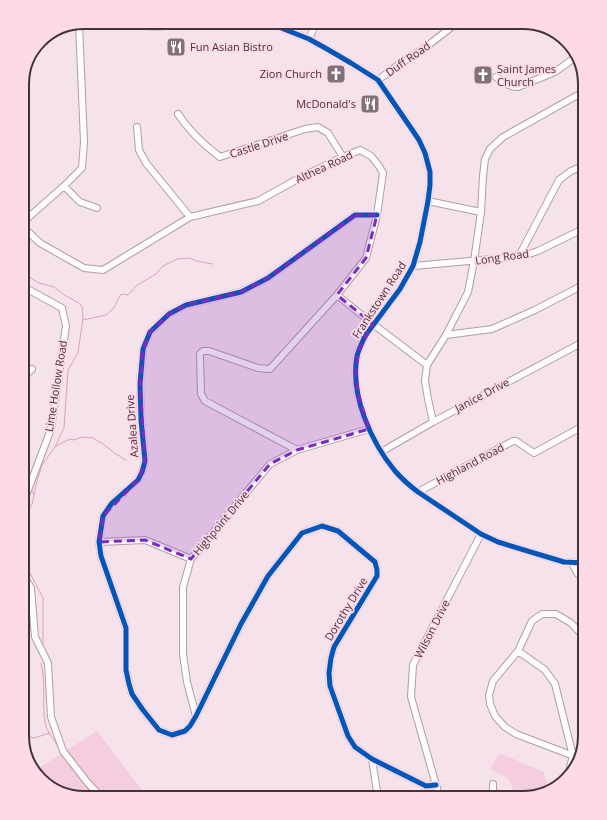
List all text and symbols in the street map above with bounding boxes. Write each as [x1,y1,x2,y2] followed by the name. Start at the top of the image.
[165,36,187,58] restaurant icon: Fun Asian Bistro
[382,38,433,79] street label: Duff Road
[190,39,273,54] place label: Fun Asian Bistro
[497,61,556,89] place label: Saint James Church
[325,63,347,85] church icon: Zion Church
[472,64,494,86] church icon: Saint James Church
[260,66,322,81] place label: Zion Church
[359,93,381,115] restaurant icon: McDonald's
[296,96,356,111] place label: McDonald's
[228,128,290,161] street label: Castle Drive
[293,147,355,186] street label: Althea Road
[474,245,530,268] street label: Long Road
[348,258,409,341] street label: Frankstown Road
[41,339,70,433] street label: Lime Hollow Road
[451,374,512,416] street label: Janice Drive
[122,394,141,458] street label: Azalea Drive
[433,439,506,488] street label: Highland Road
[189,487,252,558] street label: Highpoint Drive
[321,574,370,643] street label: Dorothy Drive
[410,597,453,661] street label: Wilson Drive

